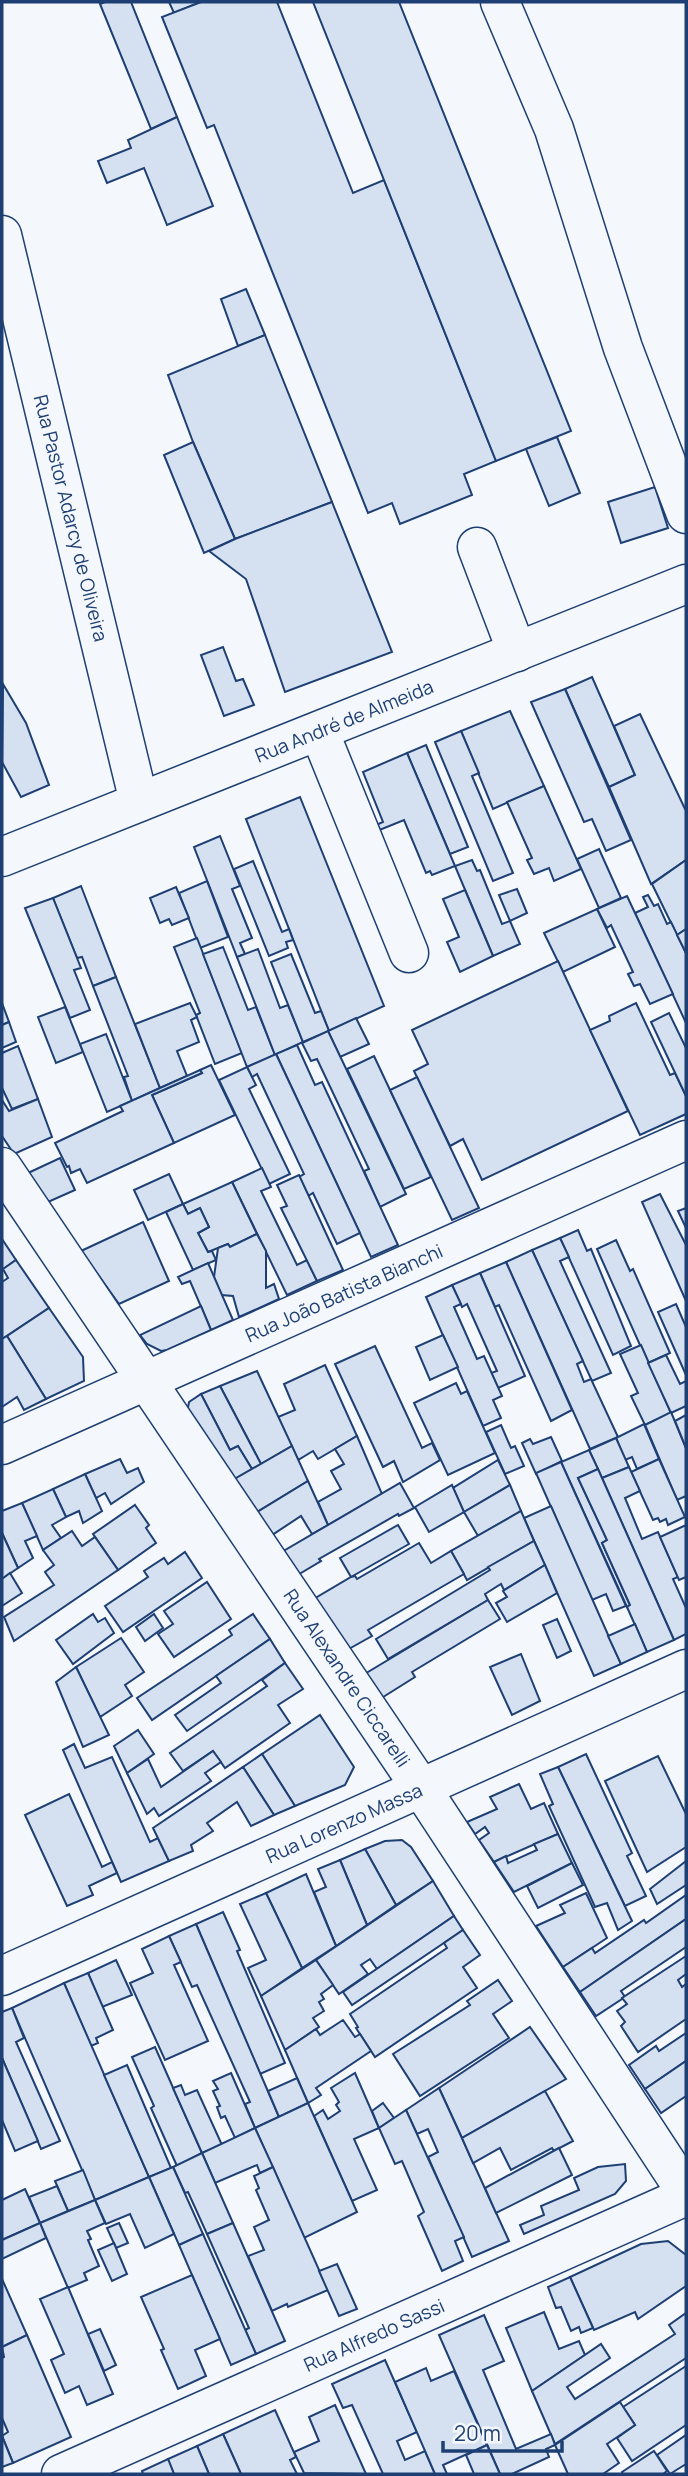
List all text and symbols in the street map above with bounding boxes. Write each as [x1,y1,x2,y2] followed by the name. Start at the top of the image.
[28,392,114,644] street label: Rua Pastor Adarcy de Oliveira
[251,673,437,769] street label: Rua André de Almeida
[241,1238,447,1348] street label: Rua João Batista Bianchi
[278,1584,416,1772] street label: Rua Alexandre Ciccarelli
[262,1777,426,1869] street label: Rua Lorenzo Massa
[299,2292,449,2378] street label: Rua Alfredo Sassi
[443,2410,562,2454] scale bar
[454,2419,501,2447] text: 20 m

